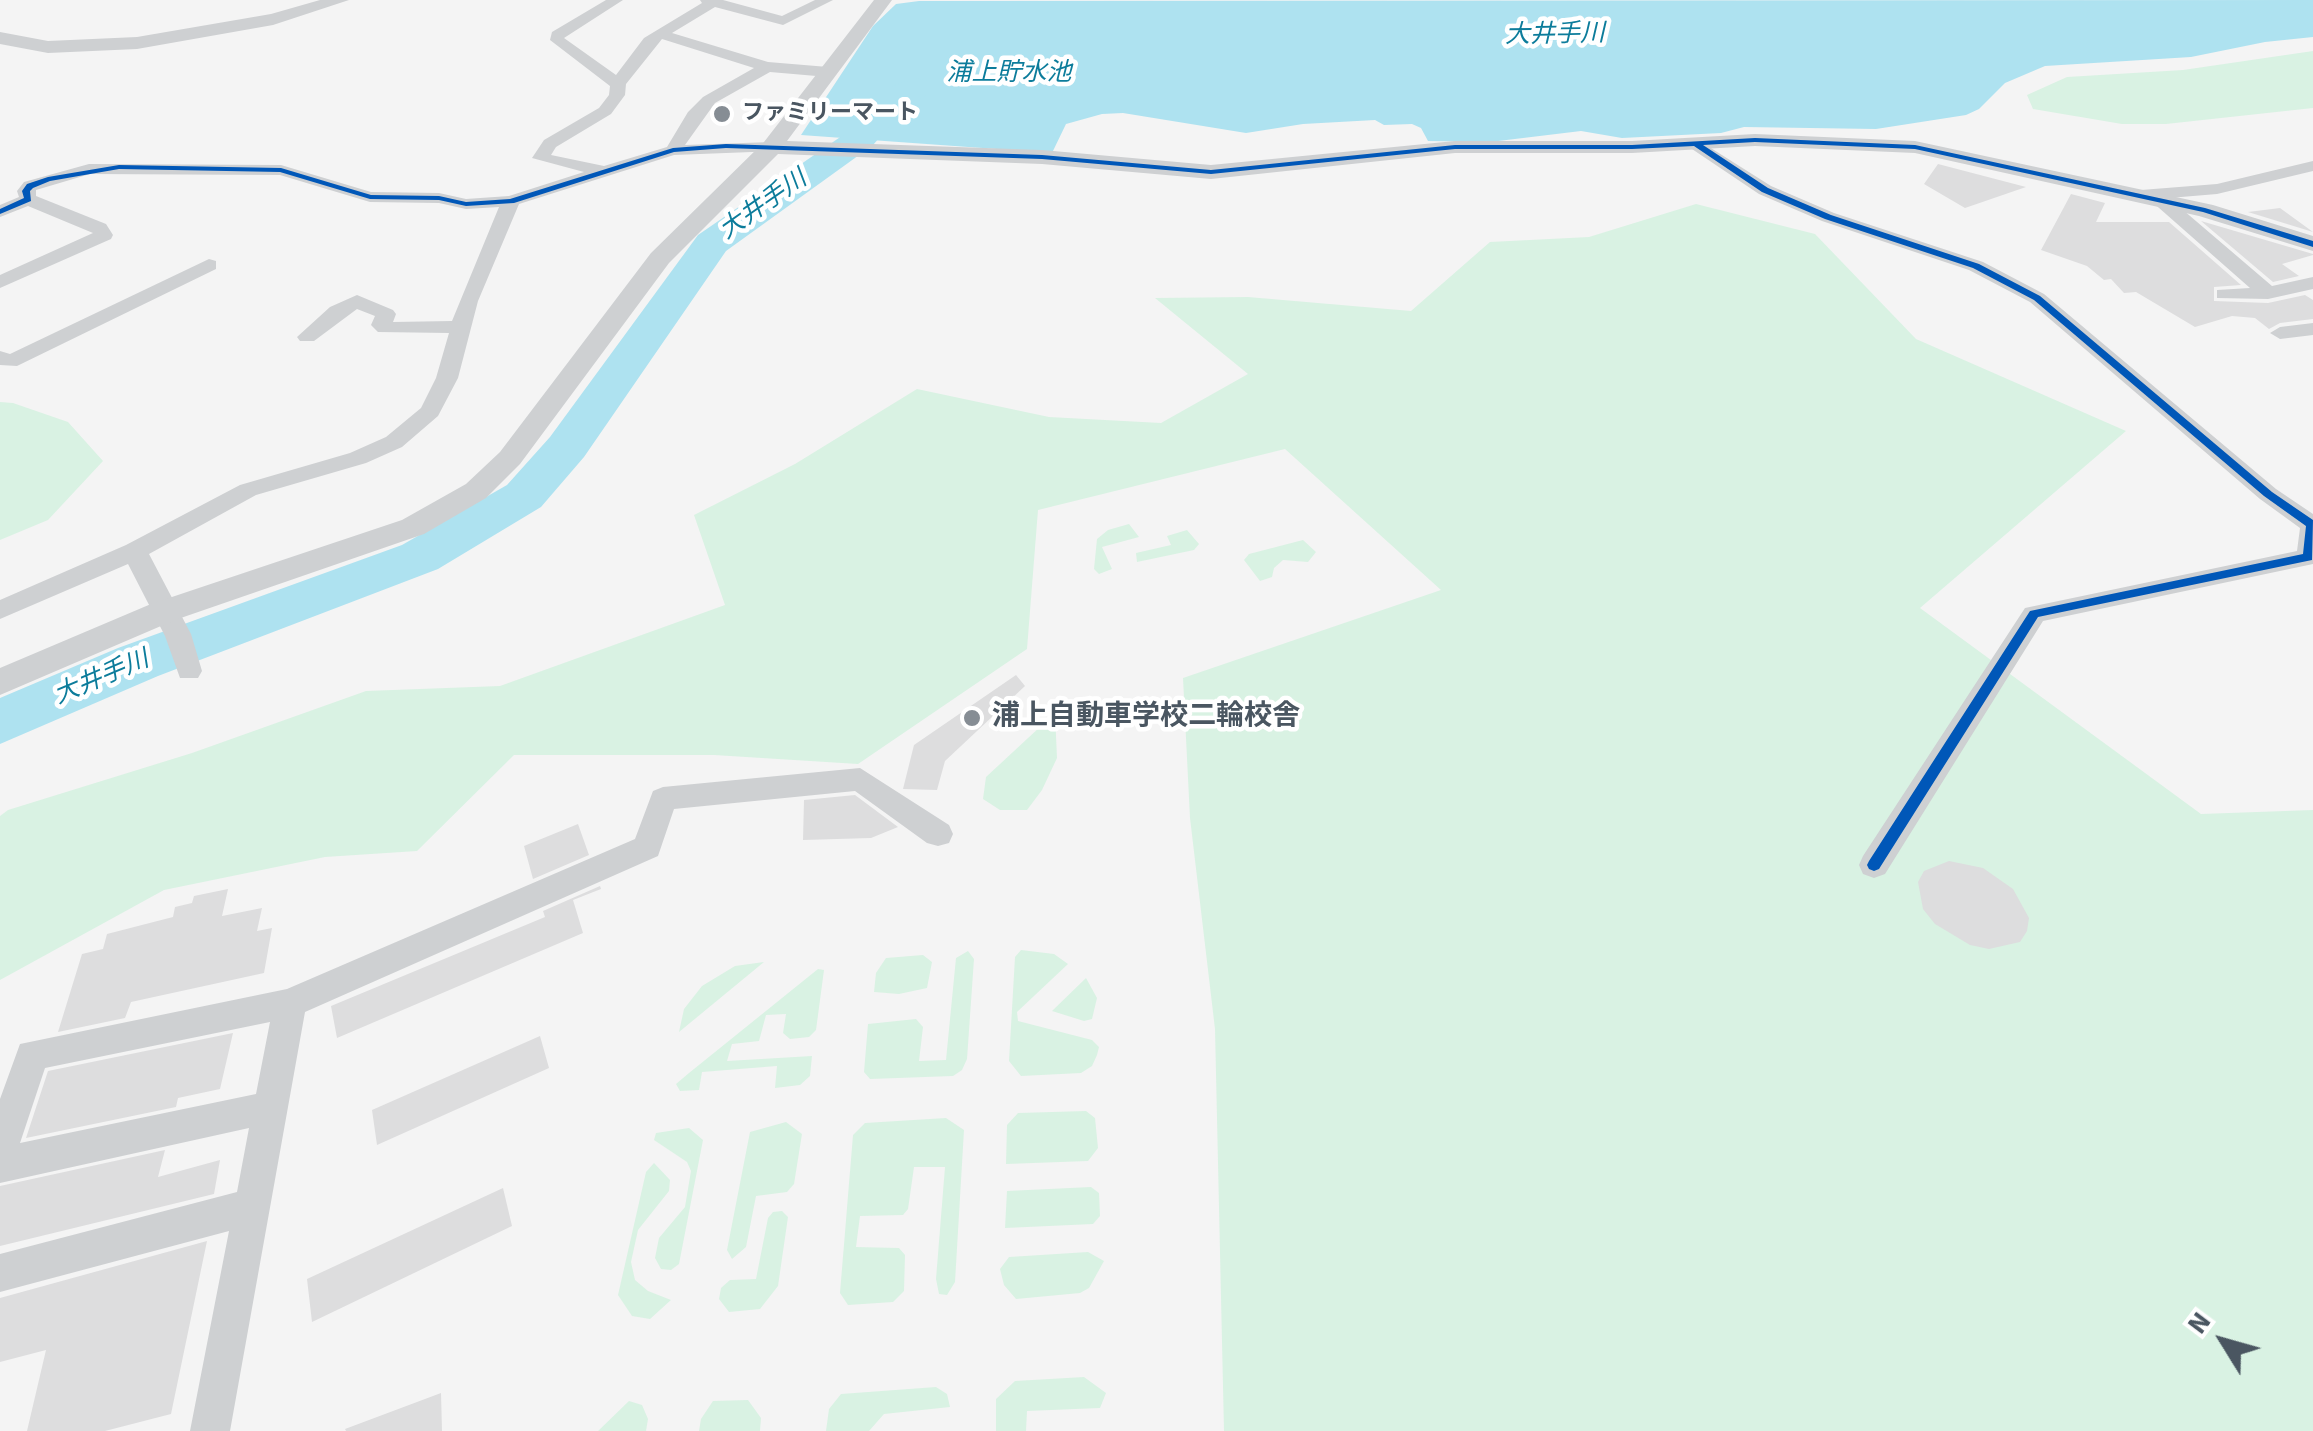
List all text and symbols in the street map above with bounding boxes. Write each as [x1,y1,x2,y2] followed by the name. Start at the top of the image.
[1505,20,1605,52] water label: 大井手川
[947,60,1071,90] water label: 浦上貯水池
[742,101,918,127] place label: ファミリーマート
[711,103,733,125] marker: ファミリーマート
[714,165,814,247] water label: 大井手川
[50,646,154,712] water label: 大井手川
[992,701,1300,735] place label: 浦上自動車学校二輪校舎
[961,707,983,729] marker: 浦上自動車学校二輪校舎
[2173,1291,2273,1391] north arrow
[2177,1303,2221,1342] text: N

